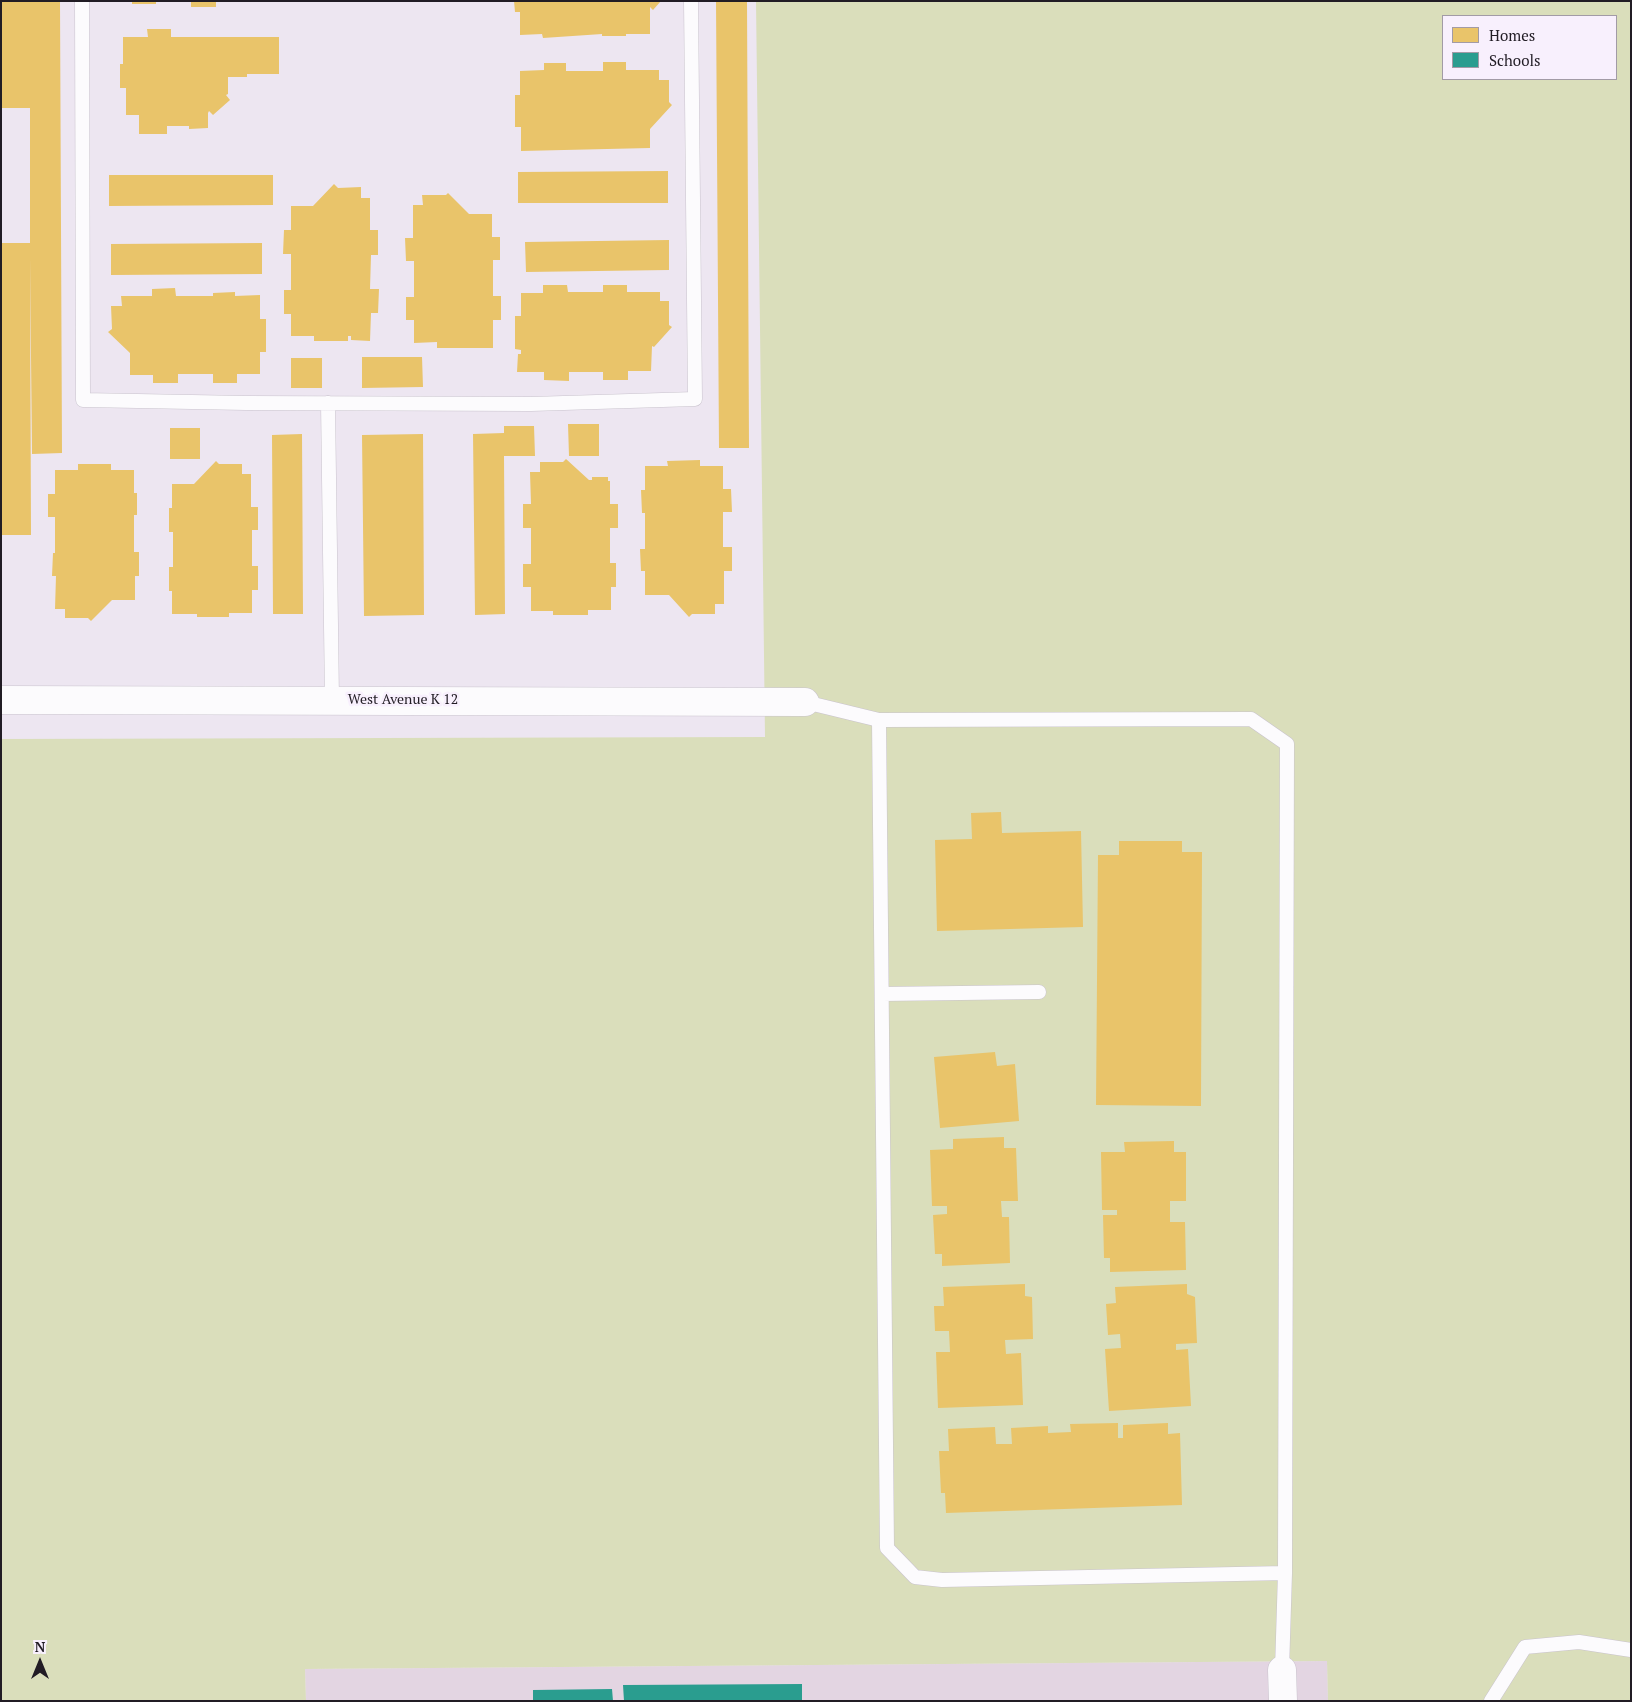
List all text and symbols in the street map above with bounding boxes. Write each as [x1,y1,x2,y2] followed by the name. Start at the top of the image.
[1442,15,1617,80] legend
[1489,25,1535,45] text: Homes
[1489,50,1540,70] text: Schools
[348,692,458,708] street label: West Avenue K 12
[15,1637,65,1687] north arrow
[35,1637,45,1656] text: N

